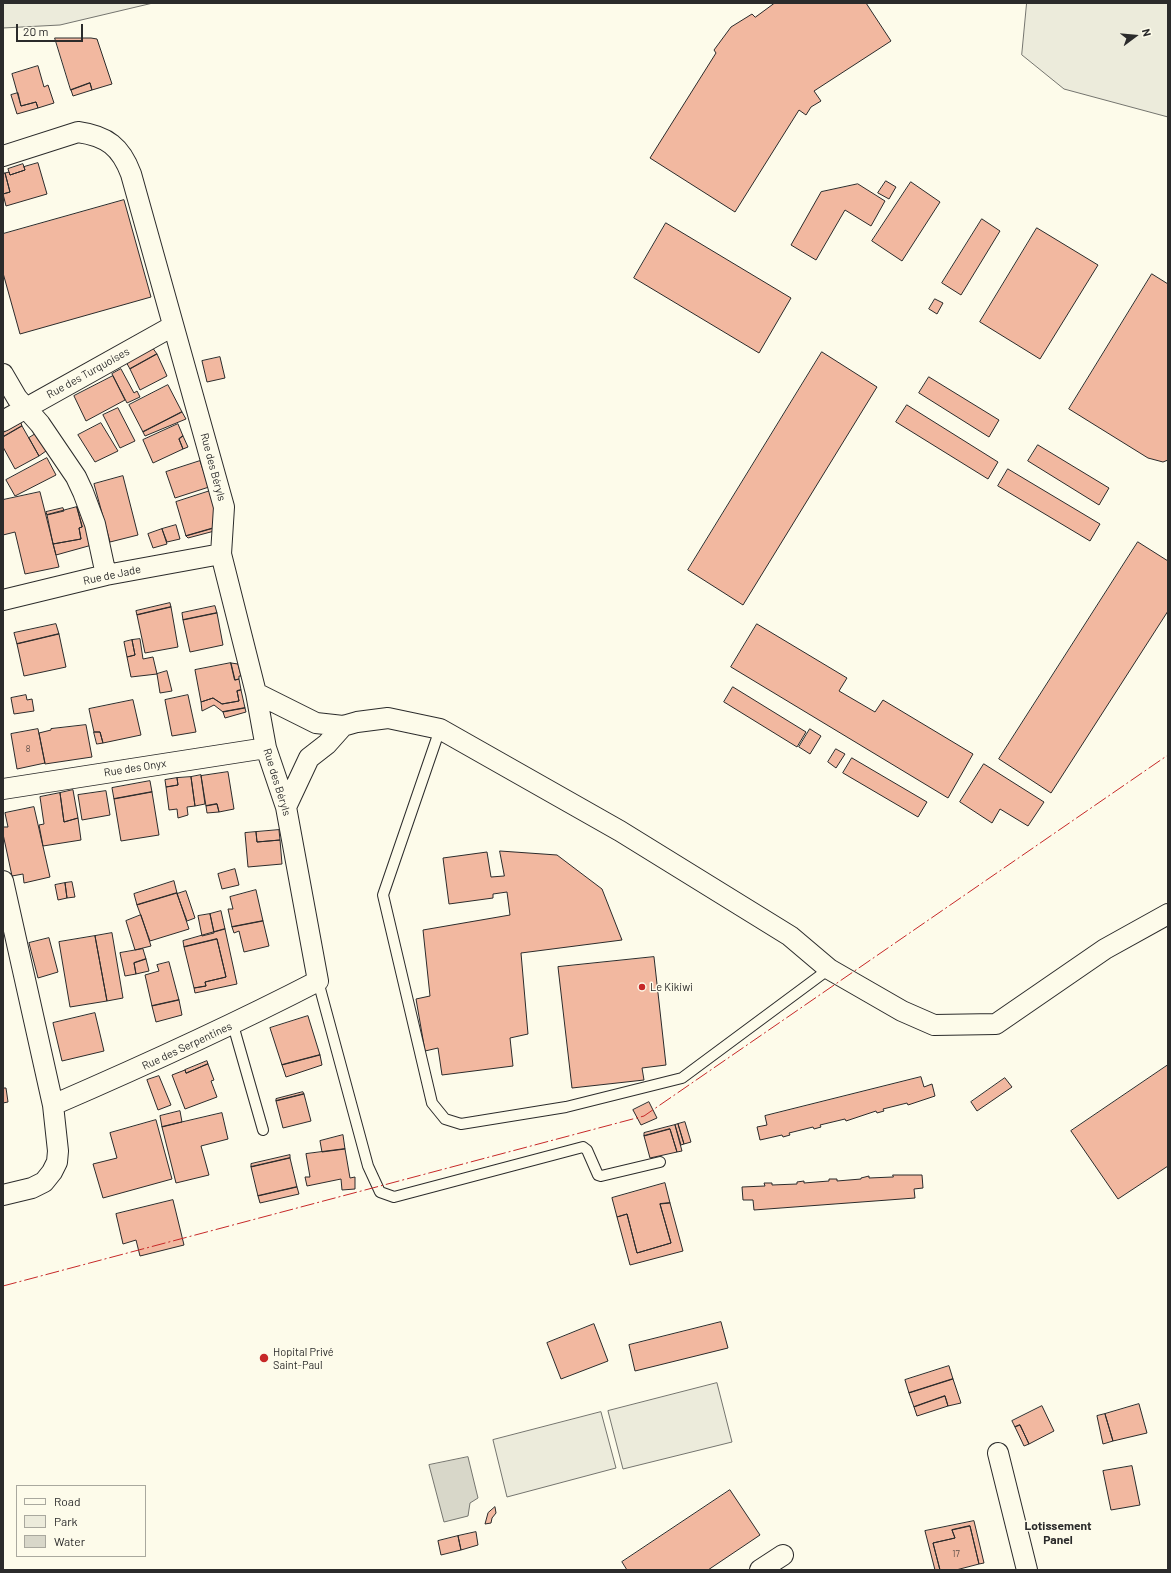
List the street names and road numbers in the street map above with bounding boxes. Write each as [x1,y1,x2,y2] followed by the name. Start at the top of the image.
[44,345,132,401] street label: Rue des Turquoises
[198,432,228,502] street label: Rue des Béryls
[82,562,142,588] street label: Rue de Jade
[260,747,294,817] street label: Rue des Béryls
[103,757,167,779] street label: Rue des Onyx
[140,1019,234,1073] street label: Rue des Serpentines

